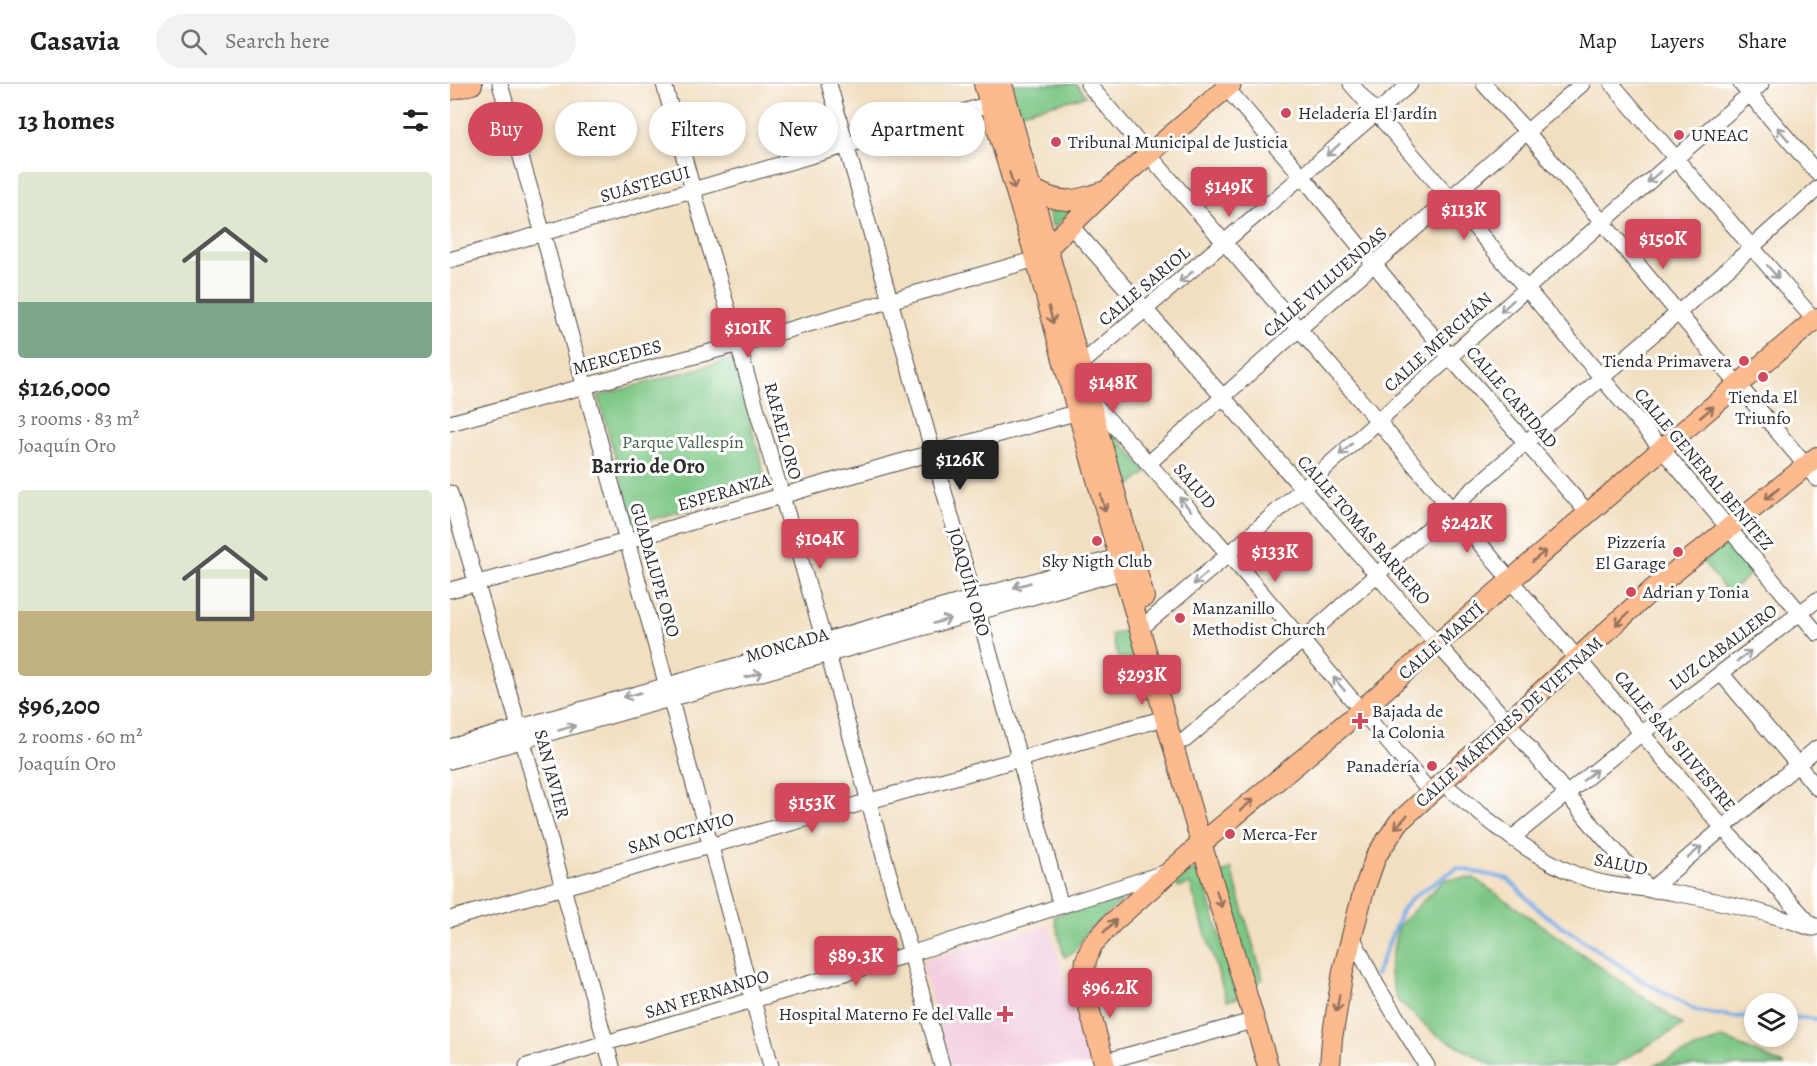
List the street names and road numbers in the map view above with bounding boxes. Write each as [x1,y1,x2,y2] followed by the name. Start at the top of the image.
[597,160,693,208] street label: SUÁSTEGUI
[1258,221,1392,343] street label: CALLE VILLUENDAS
[1093,240,1196,331] street label: CALLE SARIOL
[1379,287,1497,397] street label: CALLE MERCHÁN
[570,334,664,380] street label: MERCEDES
[1461,341,1563,453] street label: CALLE CARIDAD
[758,380,808,482] street label: RAFAEL ORO
[1629,383,1779,555] street label: CALLE GENERAL BENÍTEZ
[1292,450,1436,610] street label: CALLE TOMAS BARRERO
[1168,458,1222,514] street label: SALUD
[675,467,774,517] street label: ESPERANZA
[624,500,686,640] street label: GUADALUPE ORO
[942,525,996,639] street label: JOAQUÍN ORO
[1393,597,1489,685] street label: CALLE MARTÍ
[1664,598,1782,696] street label: LUZ CABALLERO
[743,622,832,668] street label: MONCADA
[1410,631,1608,813] street label: CALLE MÁRTIRES DE VIETNAM
[1609,665,1741,817] street label: CALLE SAN SILVESTRE
[529,727,575,821] street label: SAN JAVIER
[625,806,737,860] street label: SAN OCTAVIO
[1592,847,1650,881] street label: SALUD
[642,964,772,1024] street label: SAN FERNANDO

